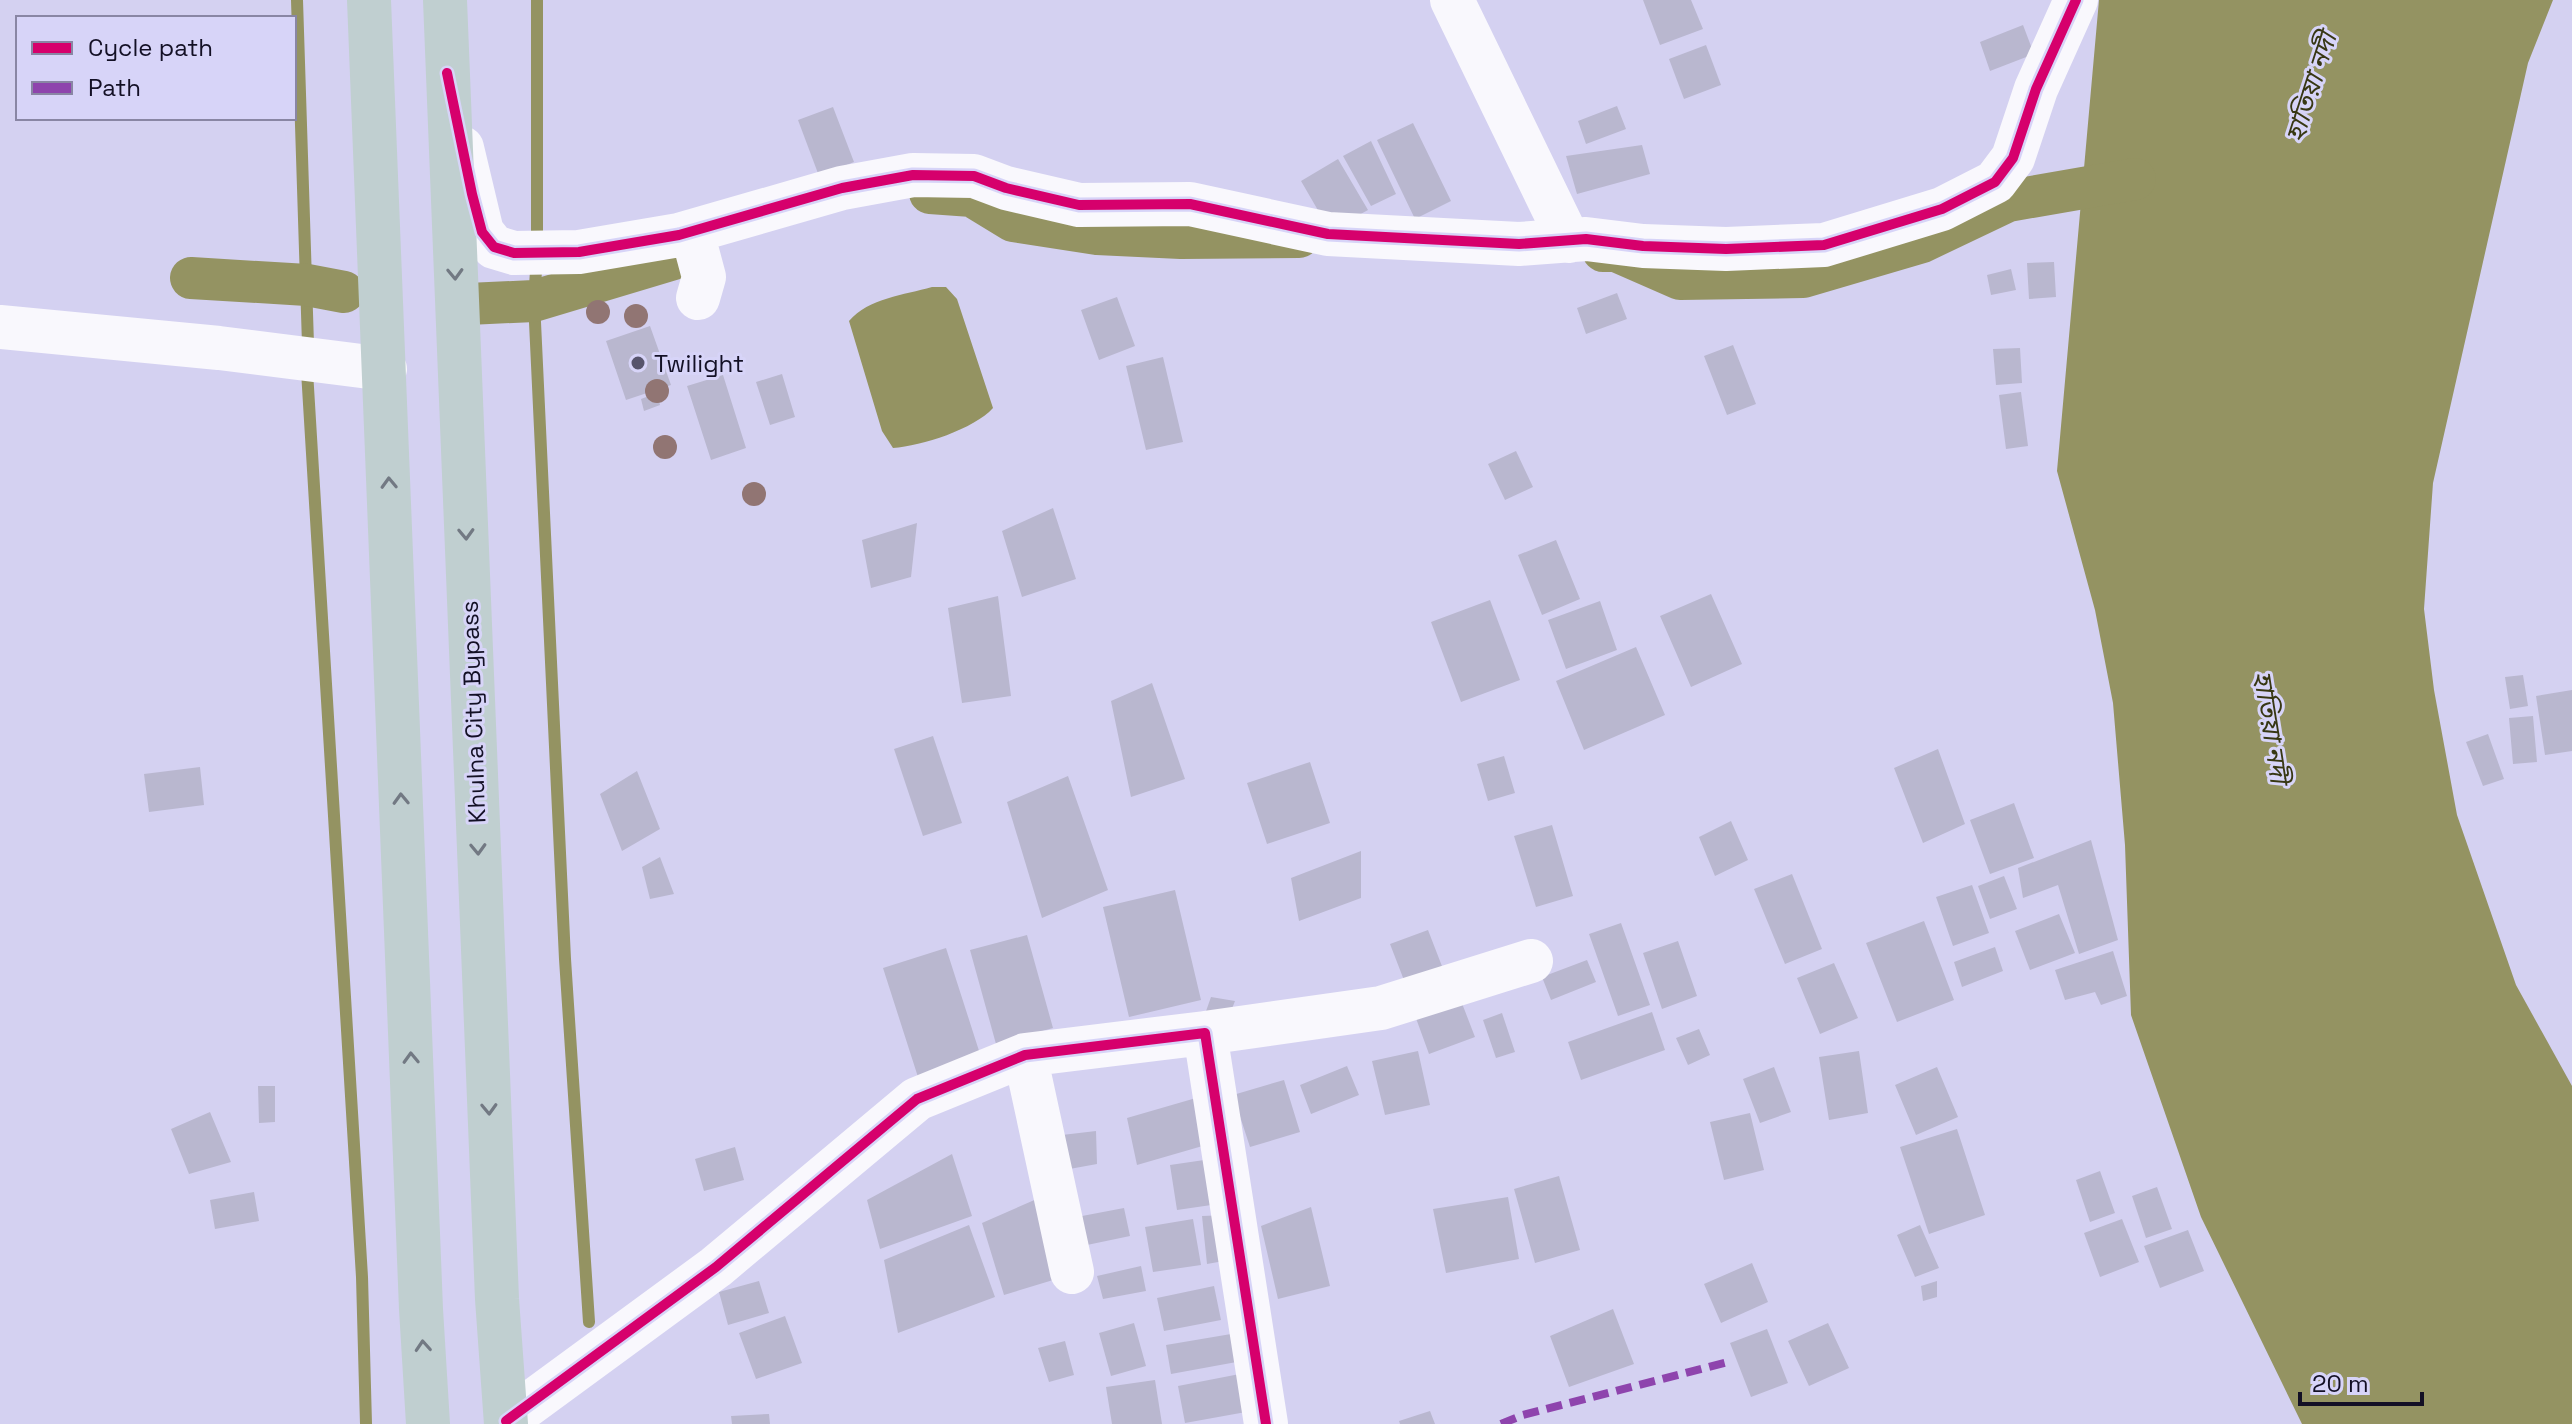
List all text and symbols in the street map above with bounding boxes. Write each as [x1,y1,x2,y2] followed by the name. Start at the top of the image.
[16,16,296,120] legend
[2277,23,2346,146] water label: হাতিয়া নদী
[88,32,213,63] text: Cycle path
[88,72,141,103] text: Path
[447,268,464,281] one-way arrow
[654,348,744,379] place label: Twilight
[629,354,647,372] marker: Twilight
[380,476,397,489] one-way arrow
[457,528,474,541] one-way arrow
[454,600,492,824] street label: Khulna City Bypass
[2245,669,2297,790] water label: হাতিয়া নদী
[393,792,410,805] one-way arrow
[470,843,487,856] one-way arrow
[403,1051,420,1064] one-way arrow
[480,1103,497,1116] one-way arrow
[415,1339,432,1352] one-way arrow
[2300,1356,2422,1406] scale bar
[2312,1368,2369,1399] text: 20 m

